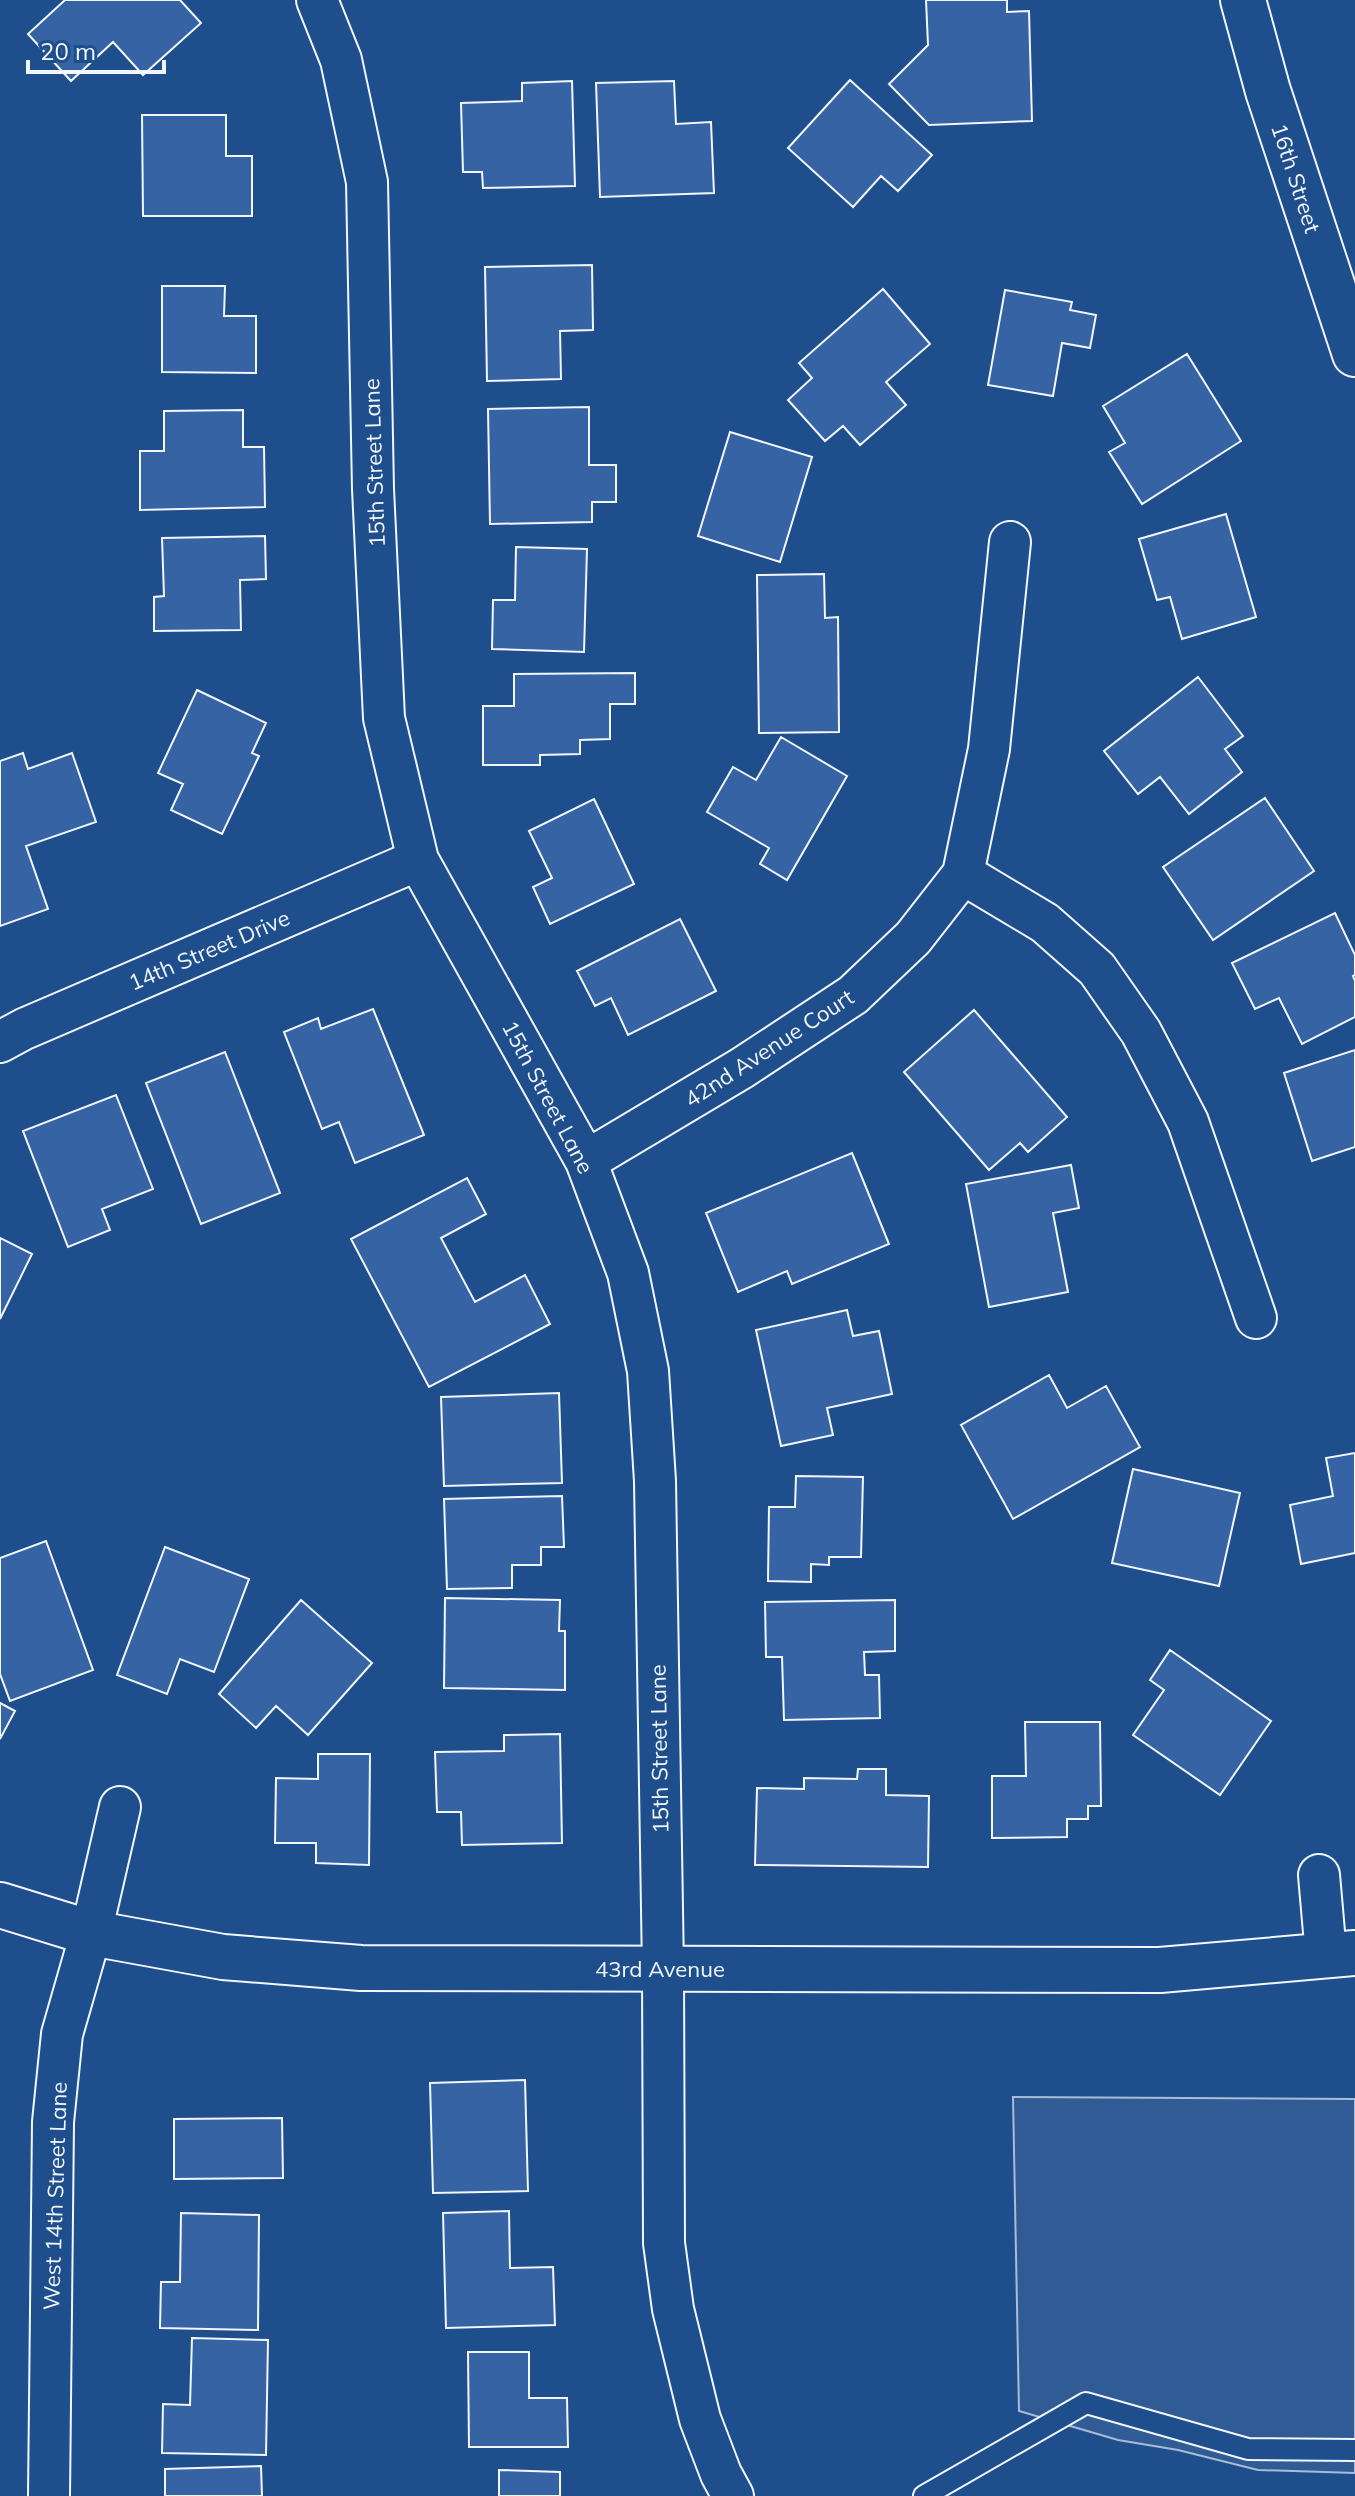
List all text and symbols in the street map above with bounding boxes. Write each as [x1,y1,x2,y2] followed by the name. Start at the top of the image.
[28,24,164,74] scale bar
[40,36,96,66] text: 20 m
[1265,120,1327,237] street label: 16th Street
[357,378,391,548] street label: 15th Street Lane
[124,903,294,997] street label: 14th Street Drive
[679,983,859,1113] street label: 42nd Avenue Court
[496,1016,600,1178] street label: 15th Street Lane
[644,1664,674,1834] street label: 15th Street Lane
[595,1955,725,1983] street label: 43rd Avenue
[37,2081,73,2311] street label: West 14th Street Lane

